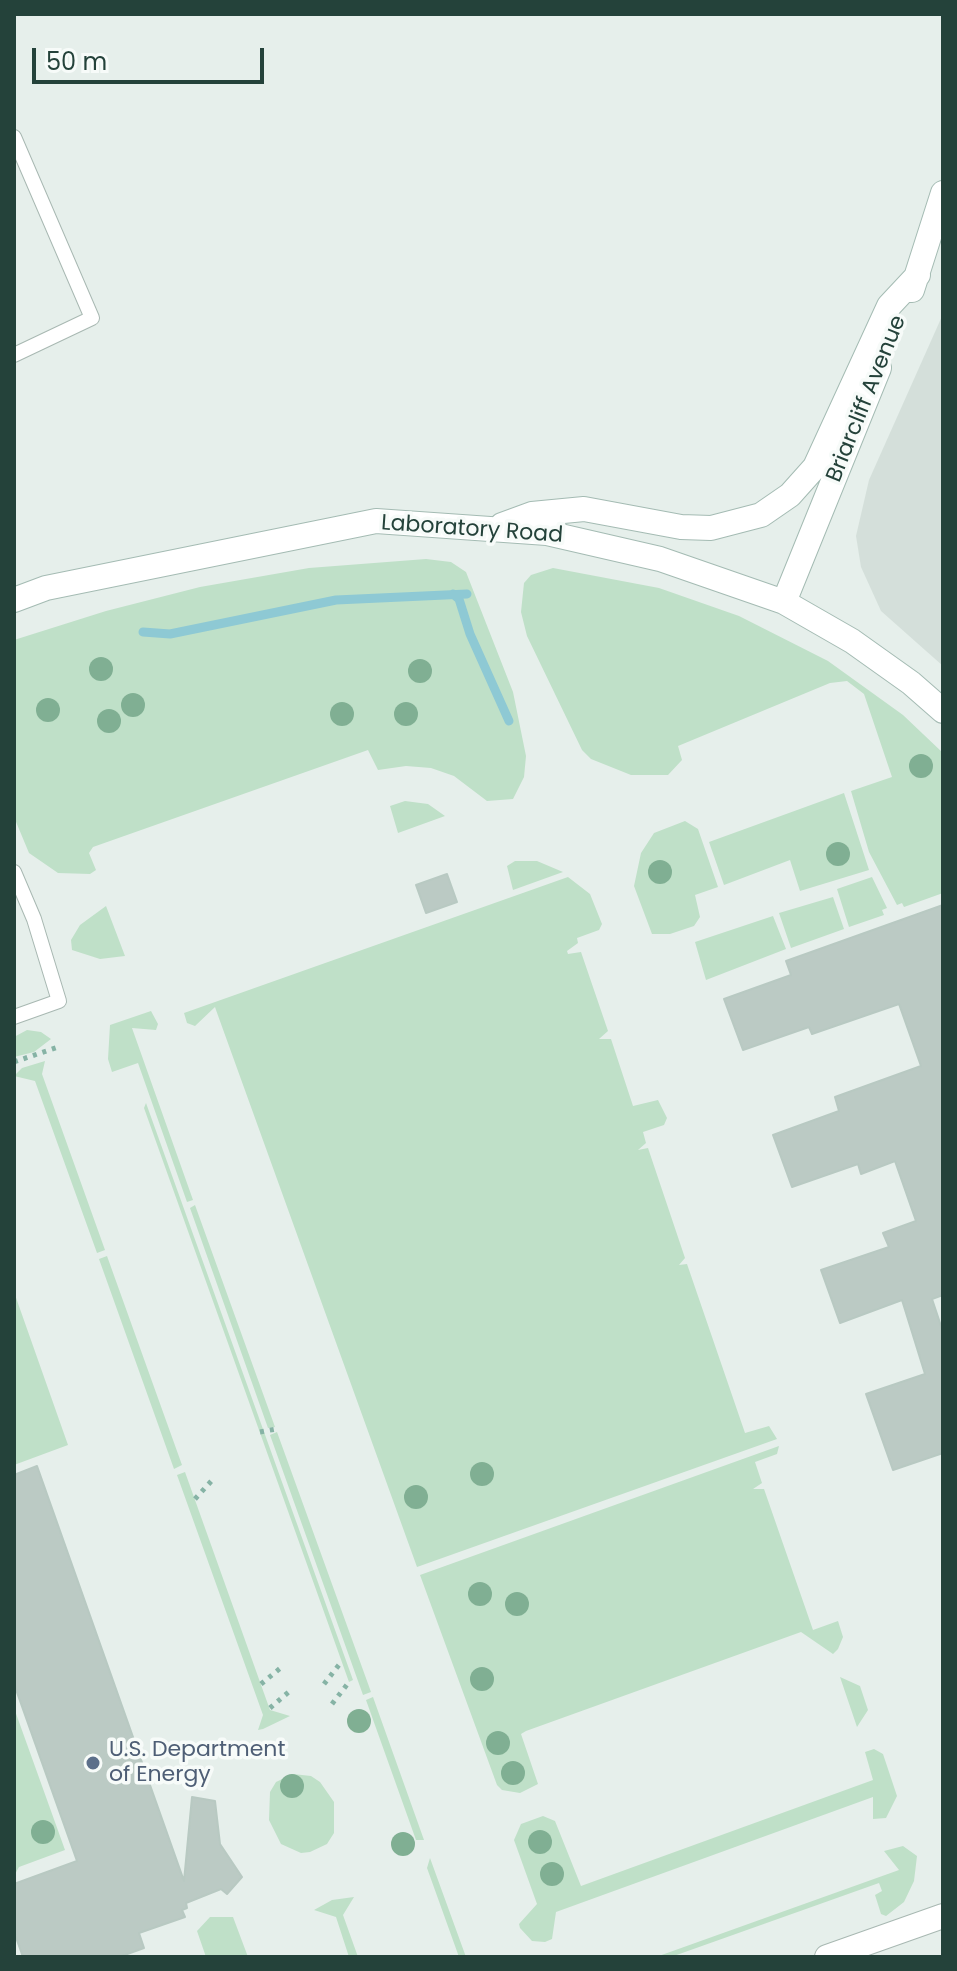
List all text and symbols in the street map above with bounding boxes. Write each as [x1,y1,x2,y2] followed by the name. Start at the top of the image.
[36,32,268,82] scale bar
[46,45,107,78] text: 50 m
[822,312,912,486] street label: Briarcliff Avenue
[380,510,564,550] street label: Laboratory Road
[109,1737,285,1788] place label: U.S. Department of Energy
[84,1754,102,1772] marker: U.S. Department of Energy

